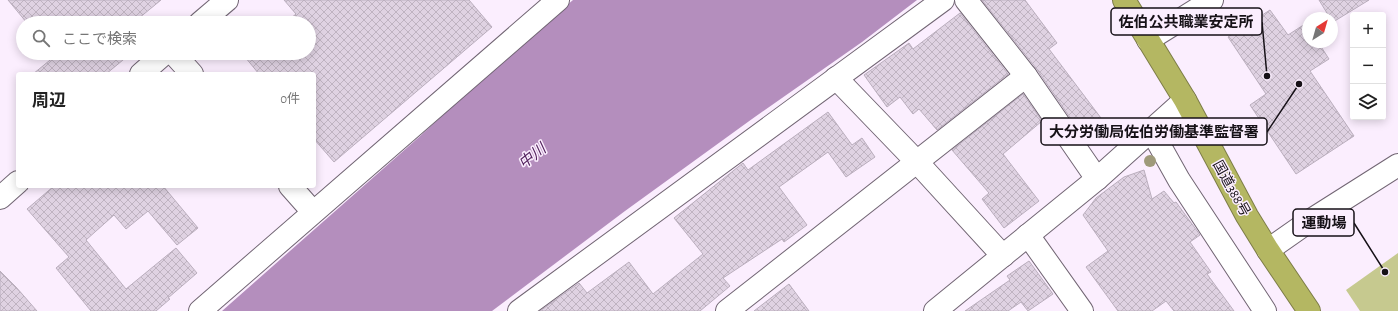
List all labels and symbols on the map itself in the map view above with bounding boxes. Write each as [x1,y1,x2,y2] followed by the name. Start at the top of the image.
[1111,8,1262,35] callout: 佐伯公共職業安定所
[1302,12,1338,48] north arrow
[1118,13,1254,30] text: 佐伯公共職業安定所
[1041,118,1267,145] callout: 大分労働局佐伯労働基準監督署
[1049,124,1259,140] text: 大分労働局佐伯労働基準監督署
[515,139,550,172] water label: 中川
[1210,158,1253,219] street label: 国道388号
[1293,209,1354,236] callout: 運動場
[1301,215,1347,231] text: 運動場

